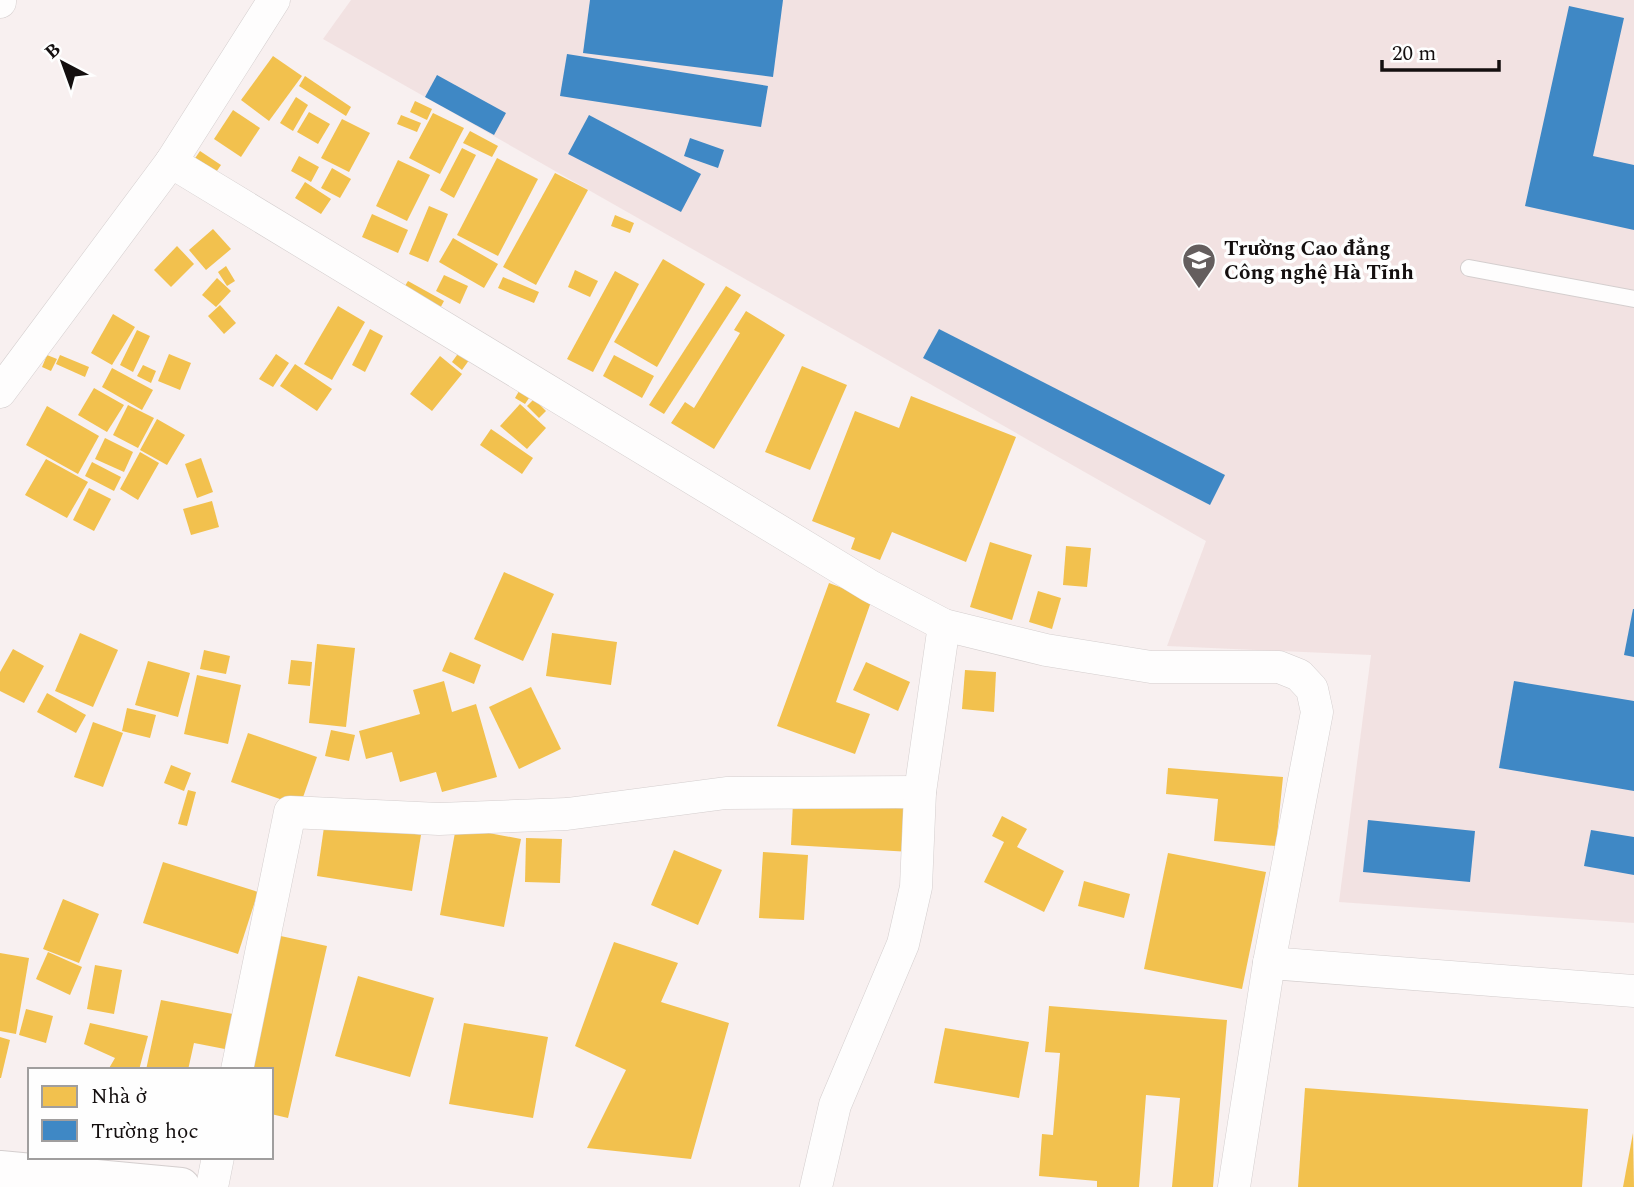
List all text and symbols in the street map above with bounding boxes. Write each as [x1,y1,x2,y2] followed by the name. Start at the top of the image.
[28,28,98,98] north arrow
[1382,28,1499,72] scale bar
[38,36,67,67] text: B
[1392,38,1436,70] text: 20 m
[1224,233,1414,289] place label: Trường Cao đẳng Công nghệ Hà Tĩnh
[1180,241,1218,290] school or university icon: Trường Cao đẳng Công nghệ Hà Tĩnh
[28,1068,273,1159] legend
[91,1081,147,1113] text: Nhà ở
[91,1116,199,1148] text: Trường học

